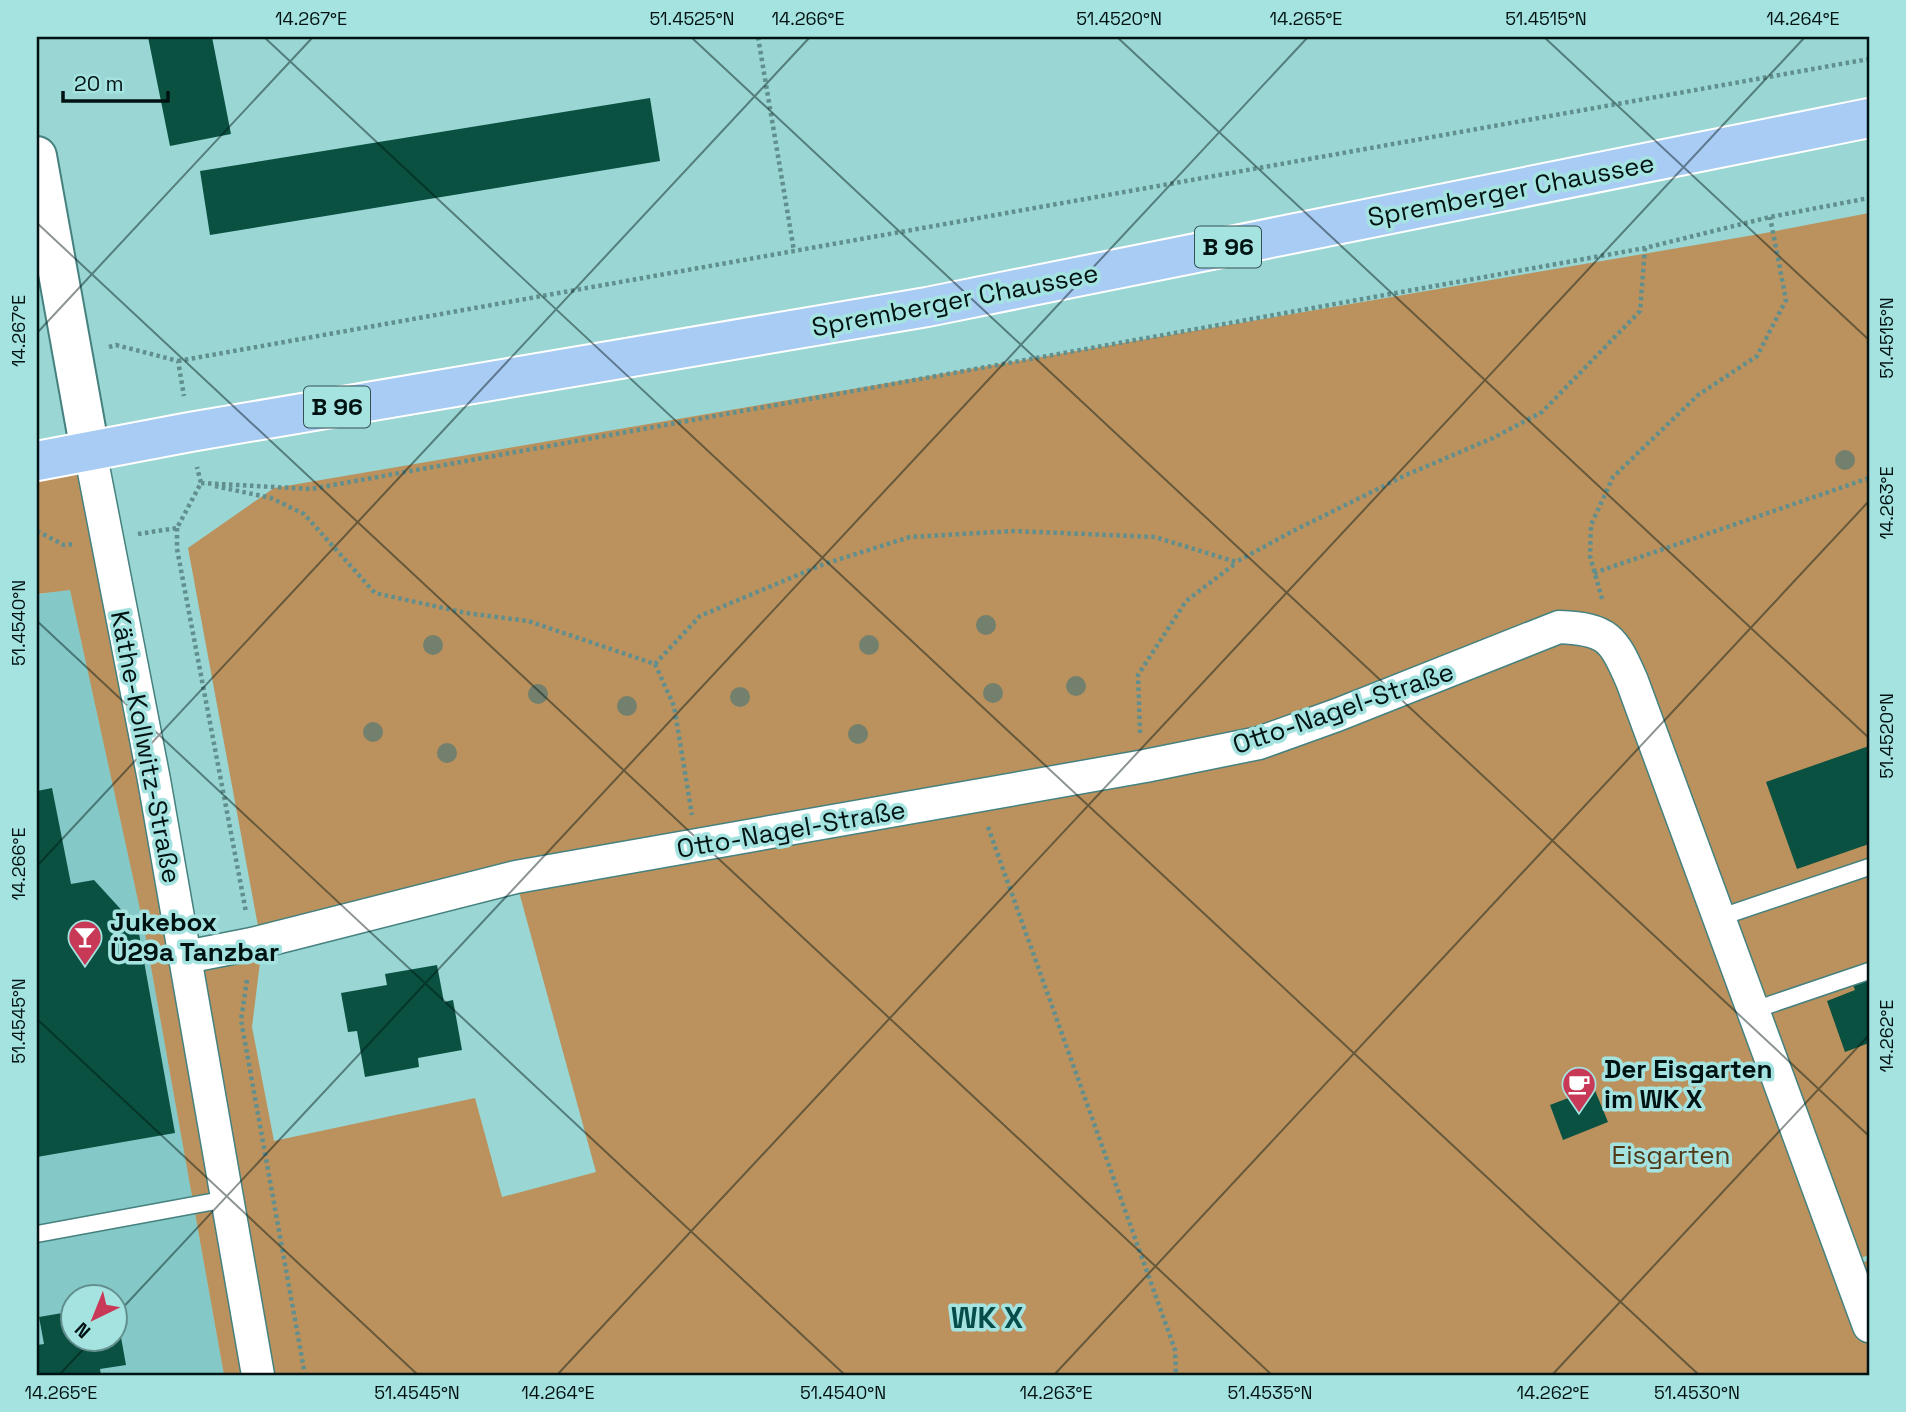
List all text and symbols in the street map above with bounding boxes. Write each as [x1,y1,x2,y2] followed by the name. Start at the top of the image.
[275,7,347,30] text: 14.267°E
[650,7,734,30] text: 51.4525°N
[771,7,845,30] text: 14.266°E
[1076,7,1162,30] text: 51.4520°N
[1270,7,1342,30] text: 14.265°E
[1505,7,1587,30] text: 51.4515°N
[1766,7,1840,30] text: 14.264°E
[63,60,168,104] scale bar
[74,70,124,97] text: 20 m
[1365,146,1657,234] street label: Spremberger Chaussee
[1195,226,1261,268] road number: B 96
[809,256,1101,344] street label: Spremberger Chaussee
[7,295,30,367] text: 14.267°E
[1875,297,1898,379] text: 51.4515°N
[304,386,370,428] road number: B 96
[1875,466,1898,540] text: 14.263°E
[7,580,30,666] text: 51.4540°N
[103,608,189,886] street label: Käthe-Kollwitz-Straße
[1228,654,1458,762] street label: Otto-Nagel-Straße
[1875,693,1898,779] text: 51.4520°N
[674,792,908,866] street label: Otto-Nagel-Straße
[7,827,30,901] text: 14.266°E
[110,905,279,969] place label: Jukebox Ü29a Tanzbar
[66,918,104,967] bar icon: Jukebox Ü29a Tanzbar
[7,978,30,1064] text: 51.4545°N
[1875,1000,1898,1072] text: 14.262°E
[1604,1052,1772,1116] place label: Der Eisgarten im WK X
[1560,1065,1598,1114] cafe icon: Der Eisgarten im WK X
[1612,1138,1730,1172] park label: Eisgarten
[60,1282,130,1352] north arrow
[951,1298,1023,1337] district label: WK X
[70,1317,96,1344] text: N
[25,1381,97,1404] text: 14.265°E
[374,1381,460,1404] text: 51.4545°N
[521,1381,595,1404] text: 14.264°E
[800,1381,886,1404] text: 51.4540°N
[1019,1381,1093,1404] text: 14.263°E
[1227,1381,1313,1404] text: 51.4535°N
[1517,1381,1589,1404] text: 14.262°E
[1654,1381,1740,1404] text: 51.4530°N

